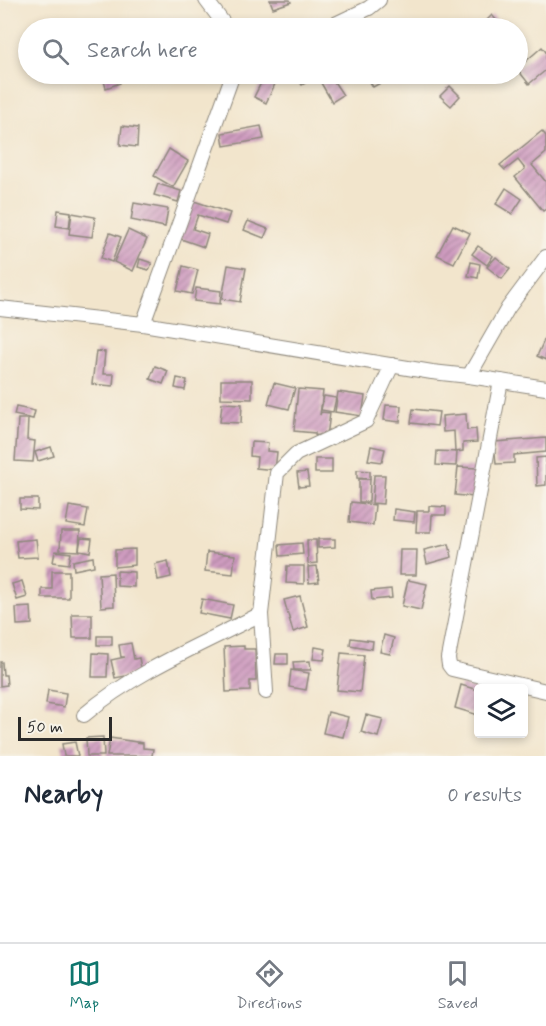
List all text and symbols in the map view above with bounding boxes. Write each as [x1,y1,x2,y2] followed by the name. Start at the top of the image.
[18,18,528,84] search box
[39,35,72,68] icon: search
[87,37,198,65] text: Search here
[474,684,528,738] map controls
[474,684,528,738] button: layers
[18,714,112,742] scale bar
[27,717,63,738] text: 50 m
[24,778,103,812] text: Nearby
[448,782,522,809] text: 0 results
[68,957,101,1014] tab: Map
[236,957,302,1014] tab: Directions
[438,957,478,1014] tab: Saved

